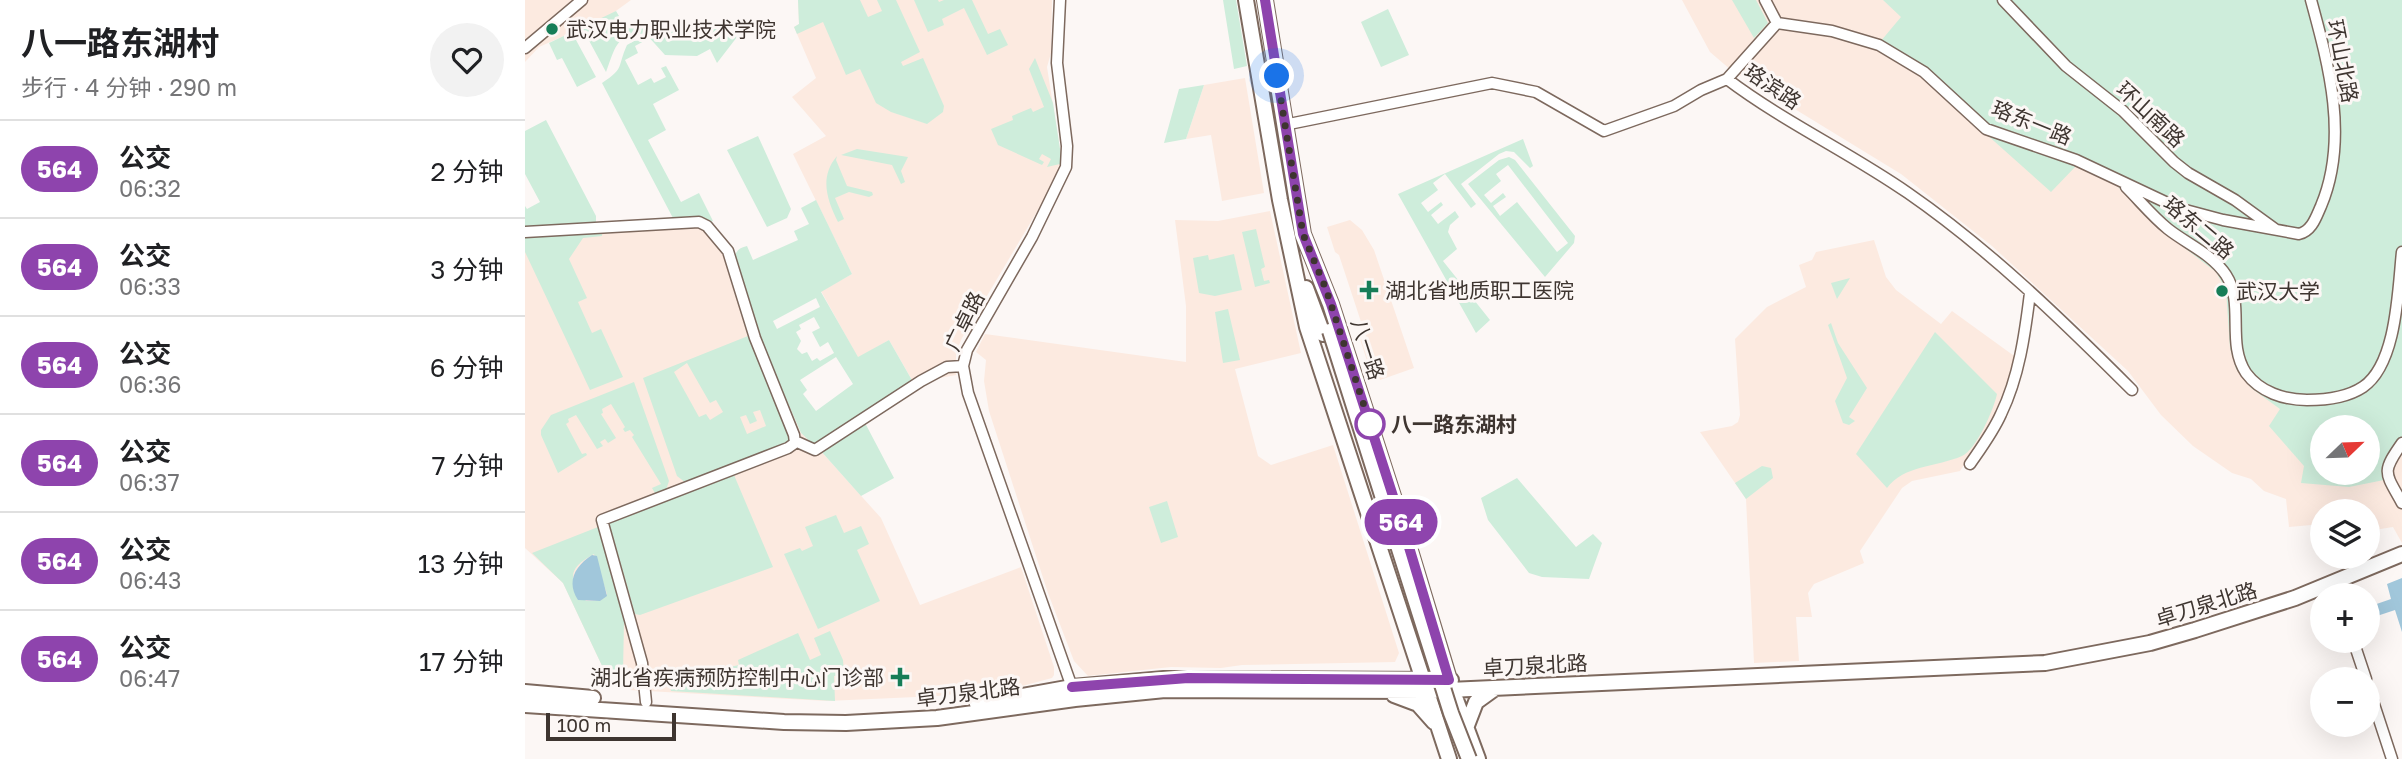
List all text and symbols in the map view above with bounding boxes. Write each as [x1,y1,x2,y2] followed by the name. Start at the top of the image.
[566,16,776,42] place label: 武汉电力职业技术学院
[2322,17,2364,105] street label: 环山北路
[544,21,560,37] marker: 武汉电力职业技术学院
[21,23,219,62] text: 八一路东湖村
[430,23,504,97] button: heart
[1259,58,1294,93] your location
[1740,58,1806,114] street label: 珞滨路
[21,73,237,101] text: 步行 · 4 分钟 · 290 m
[2111,76,2191,152] street label: 环山南路
[1988,94,2076,150] street label: 珞东一路
[119,142,171,173] text: 公交
[37,154,82,183] text: 564
[430,156,504,187] text: 2 分钟
[119,174,181,202] text: 06:32
[2158,190,2240,264] street label: 珞东二路
[119,240,171,271] text: 公交
[37,252,82,281] text: 564
[430,254,504,285] text: 3 分钟
[119,272,181,300] text: 06:33
[1385,277,1574,303] place label: 湖北省地质职工医院
[2236,278,2320,304] place label: 武汉大学
[1359,280,1379,300] marker: 湖北省地质职工医院
[2214,283,2230,299] marker: 武汉大学
[939,287,989,355] street label: 广卓路
[1346,315,1390,383] street label: 八一路
[119,338,171,369] text: 公交
[37,350,82,379] text: 564
[430,352,504,383] text: 6 分钟
[119,370,181,398] text: 06:36
[1355,409,1385,439] marker: 八一路东湖村
[1391,411,1517,437] place label: 八一路东湖村
[2310,415,2380,485] north arrow
[2310,415,2380,737] map controls
[119,436,171,467] text: 公交
[37,448,82,477] text: 564
[432,450,504,481] text: 7 分钟
[119,468,180,496] text: 06:37
[1361,499,1441,545] line badge: 564
[2310,499,2380,569] button: layers
[1379,507,1423,536] text: 564
[119,534,171,565] text: 公交
[37,546,82,575] text: 564
[418,548,504,579] text: 13 分钟
[119,566,182,594] text: 06:43
[2152,576,2260,632] street label: 卓刀泉北路
[2310,583,2380,653] button: +
[119,632,171,663] text: 公交
[37,644,82,673] text: 564
[419,646,504,677] text: 17 分钟
[1482,649,1588,681] street label: 卓刀泉北路
[119,664,180,692] text: 06:47
[590,664,884,690] place label: 湖北省疾病预防控制中心门诊部
[890,667,910,687] marker: 湖北省疾病预防控制中心门诊部
[2310,667,2380,737] button: −
[914,673,1022,711] street label: 卓刀泉北路
[546,710,675,742] scale bar
[557,713,611,736] text: 100 m

